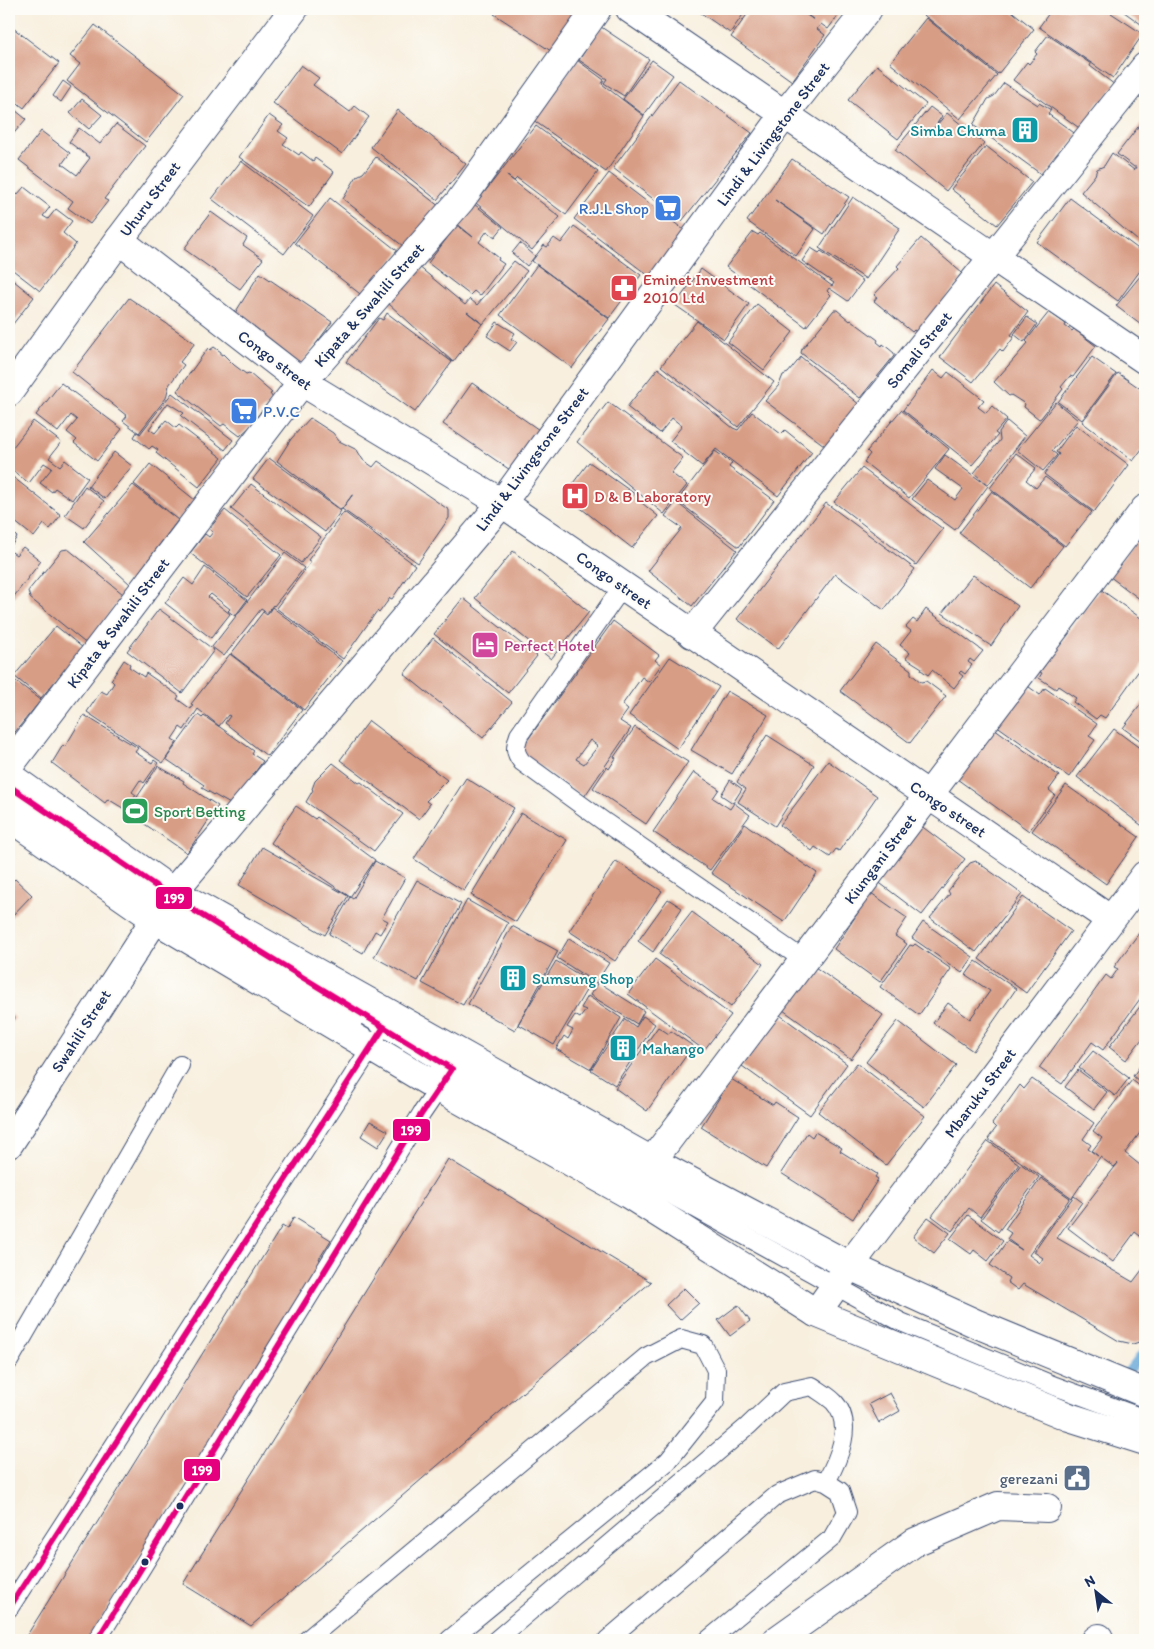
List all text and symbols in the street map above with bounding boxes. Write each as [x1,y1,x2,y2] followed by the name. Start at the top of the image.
[713,58,833,210] street label: Lindi & Livingstone Street
[1010,115,1040,145] building icon: Simba Chuma
[910,121,1007,140] place label: Simba Chuma
[116,158,184,240] street label: Uhuru Street
[653,193,683,223] supermarket icon: R.J.L Shop
[579,199,649,218] place label: R.J.L Shop
[310,239,428,371] street label: Kipata & Swahili Street
[643,270,774,307] place label: Eminet Investment 2010 Ltd
[609,273,639,303] pharmacy icon: Eminet Investment 2010 Ltd
[882,308,956,392] street label: Somali Street
[234,326,316,394] street label: Congo street
[472,383,592,535] street label: Lindi & Livingstone Street
[229,396,259,426] supermarket icon: P.V.C
[263,402,300,421] place label: P.V.C
[560,481,590,511] hospital icon: D & B Laboratory
[594,487,712,506] place label: D & B Laboratory
[573,547,655,613] street label: Congo street
[63,554,173,692] street label: Kipata & Swahili Street
[470,630,500,660] hotel icon: Perfect Hotel
[504,636,595,655] place label: Perfect Hotel
[906,777,990,841] street label: Congo street
[120,796,150,826] sports icon: Sport Betting
[154,802,247,821] place label: Sport Betting
[840,810,920,908] street label: Kiungani Street
[155,886,193,910] line badge: 199
[163,890,185,907] text: 199
[498,963,528,993] building icon: Sumsung Shop
[532,969,634,988] place label: Sumsung Shop
[47,986,115,1076] street label: Swahili Street
[608,1033,638,1063] building icon: Mahango
[642,1039,704,1058] place label: Mahango
[940,1045,1020,1141] street label: Mbaruku Street
[392,1118,431,1142] line badge: 199
[400,1122,422,1139] text: 199
[183,1458,221,1482] line badge: 199
[191,1462,213,1479] text: 199
[1062,1463,1092,1493] public building icon: gerezani
[1000,1469,1058,1488] place label: gerezani
[175,1501,185,1511] unlabelled marker
[140,1557,150,1567] unlabelled marker
[1072,1566,1122,1616] north arrow
[1081,1571,1098,1591] text: N

